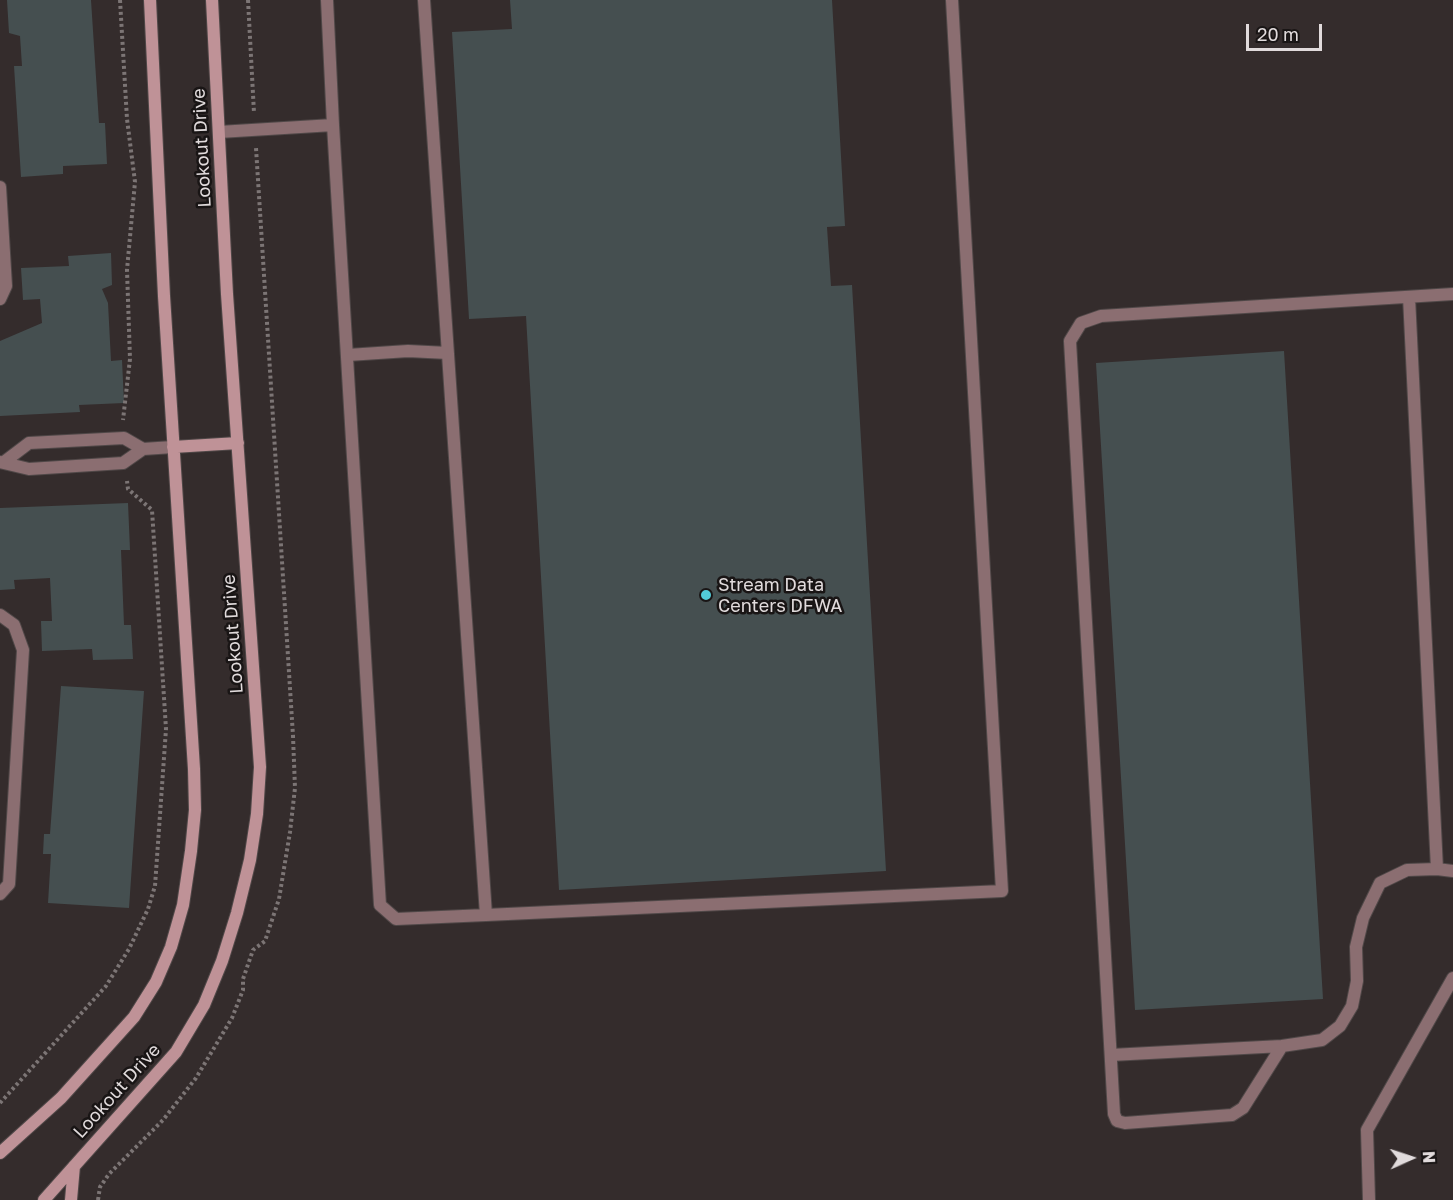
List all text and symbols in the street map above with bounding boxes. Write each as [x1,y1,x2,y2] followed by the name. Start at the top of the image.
[1249,12,1326,50] scale bar
[1257,23,1299,45] text: 20 m
[188,88,216,208] street label: Lookout Drive
[218,574,248,694] street label: Lookout Drive
[718,574,842,616] place label: Stream Data Centers DFWA
[699,588,713,602] marker: Stream Data Centers DFWA
[69,1039,165,1143] street label: Lookout Drive
[1381,1128,1441,1188] north arrow
[1419,1150,1439,1164] text: N

